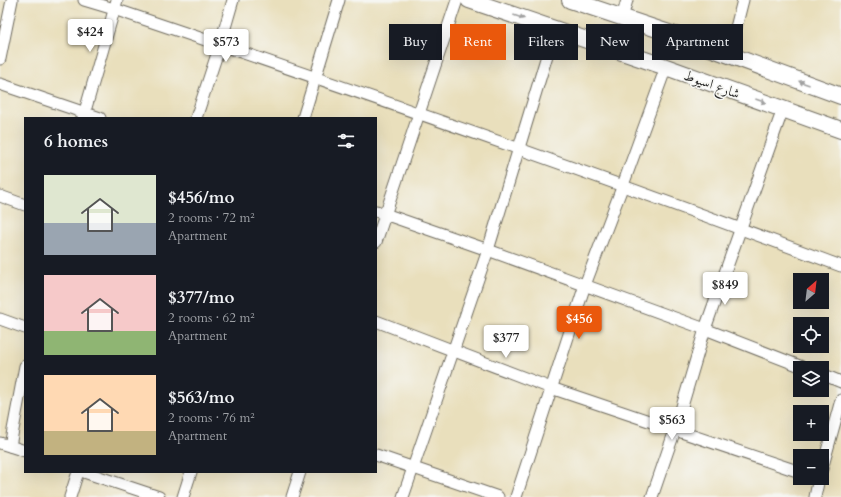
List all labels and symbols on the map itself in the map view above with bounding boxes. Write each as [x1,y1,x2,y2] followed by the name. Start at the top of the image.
[514,14,526,20] one-way arrow
[66,19,114,53] pin: $424
[202,29,250,63] pin: $573
[680,66,743,105] street label: شارع اسيوط
[798,79,810,85] one-way arrow
[756,99,768,105] one-way arrow
[701,272,749,306] pin: $849
[793,273,829,309] north arrow
[555,306,603,340] pin: $456
[482,325,530,359] pin: $377
[648,407,696,441] pin: $563

